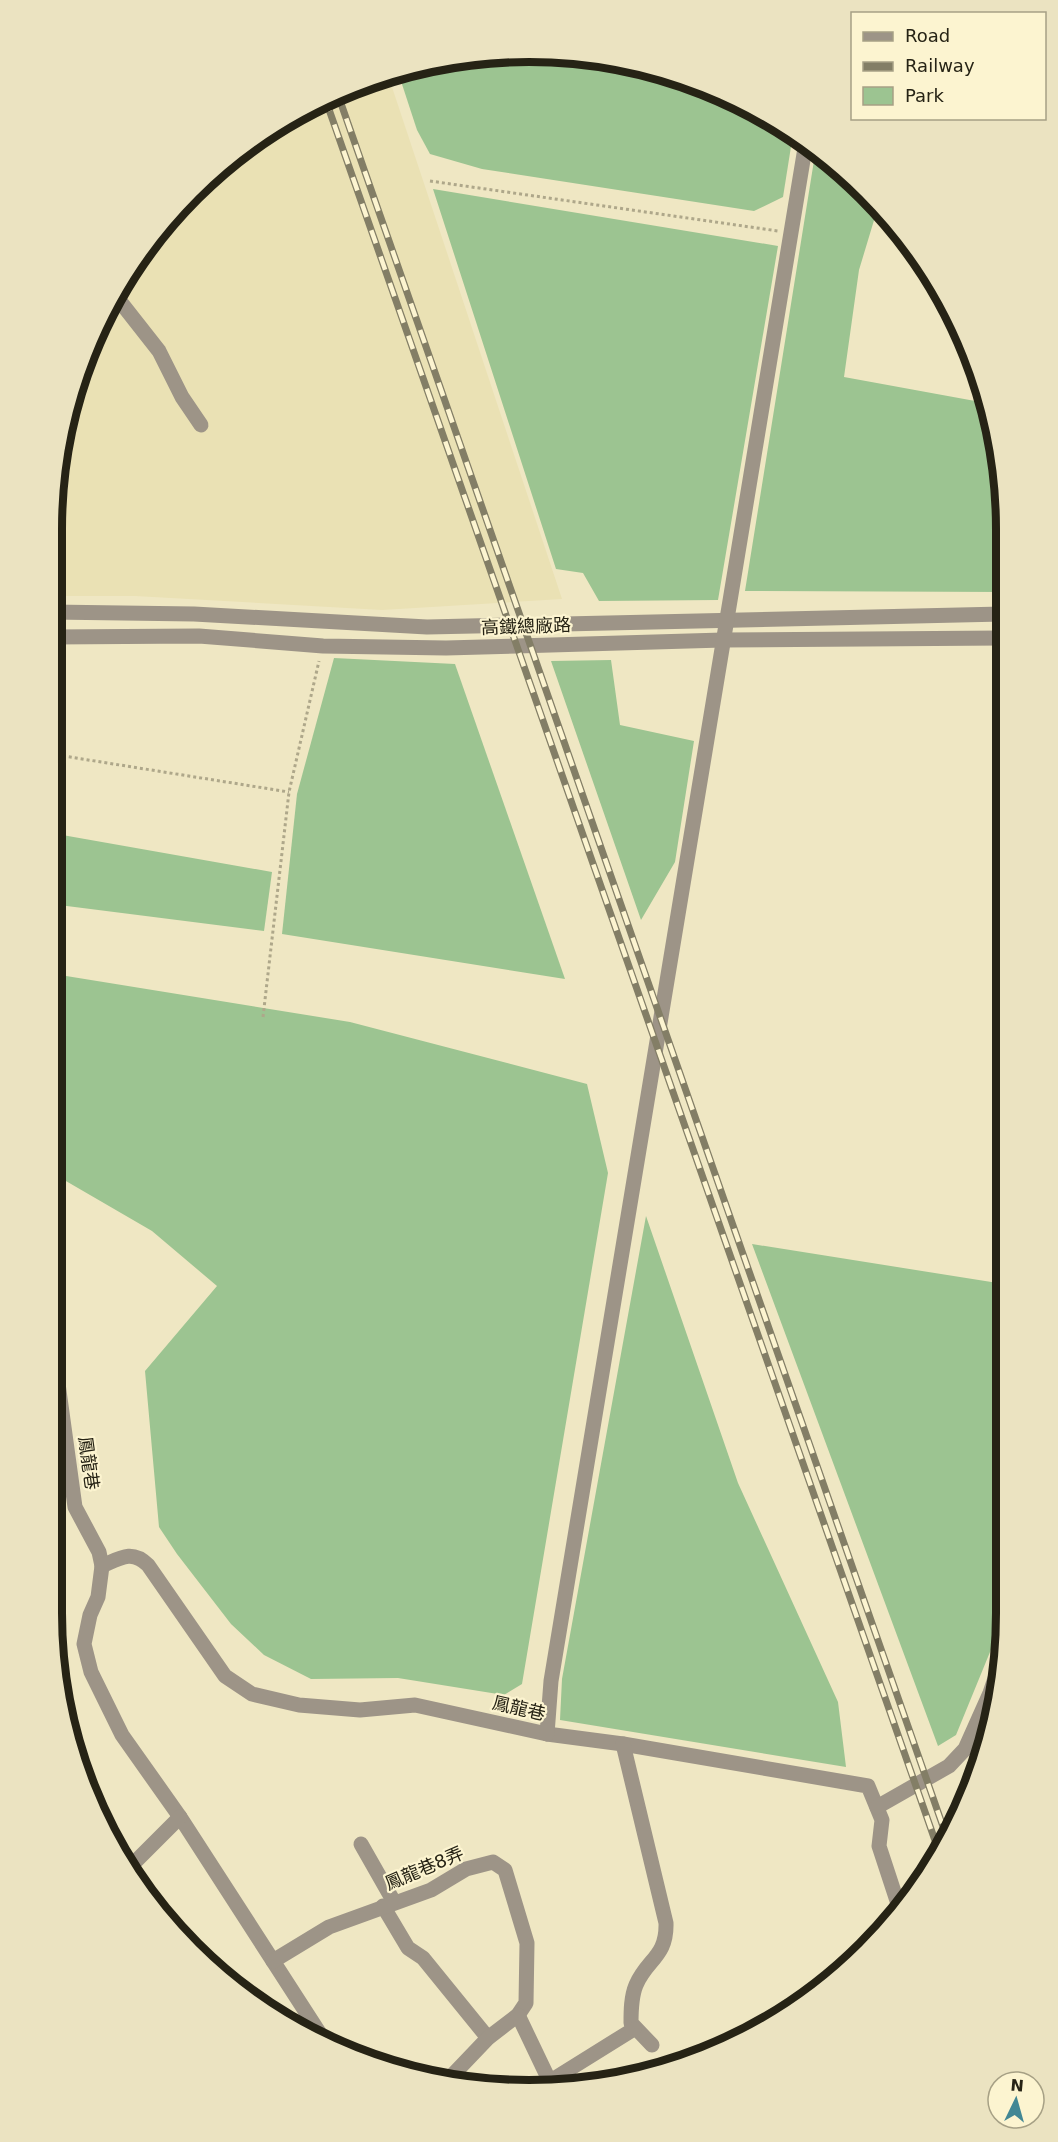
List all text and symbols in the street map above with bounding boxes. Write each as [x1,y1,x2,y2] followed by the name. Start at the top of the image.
[851,12,1046,120] legend
[905,25,950,46] text: Road
[905,55,975,76] text: Railway
[905,85,944,106] text: Park
[481,614,571,638] street label: 高鐵總廠路
[75,1435,103,1491] street label: 鳳龍巷
[490,1692,548,1724] street label: 鳳龍巷
[381,1842,467,1894] street label: 鳳龍巷8弄
[986,2070,1046,2130] north arrow
[1010,2076,1025,2096] text: N

